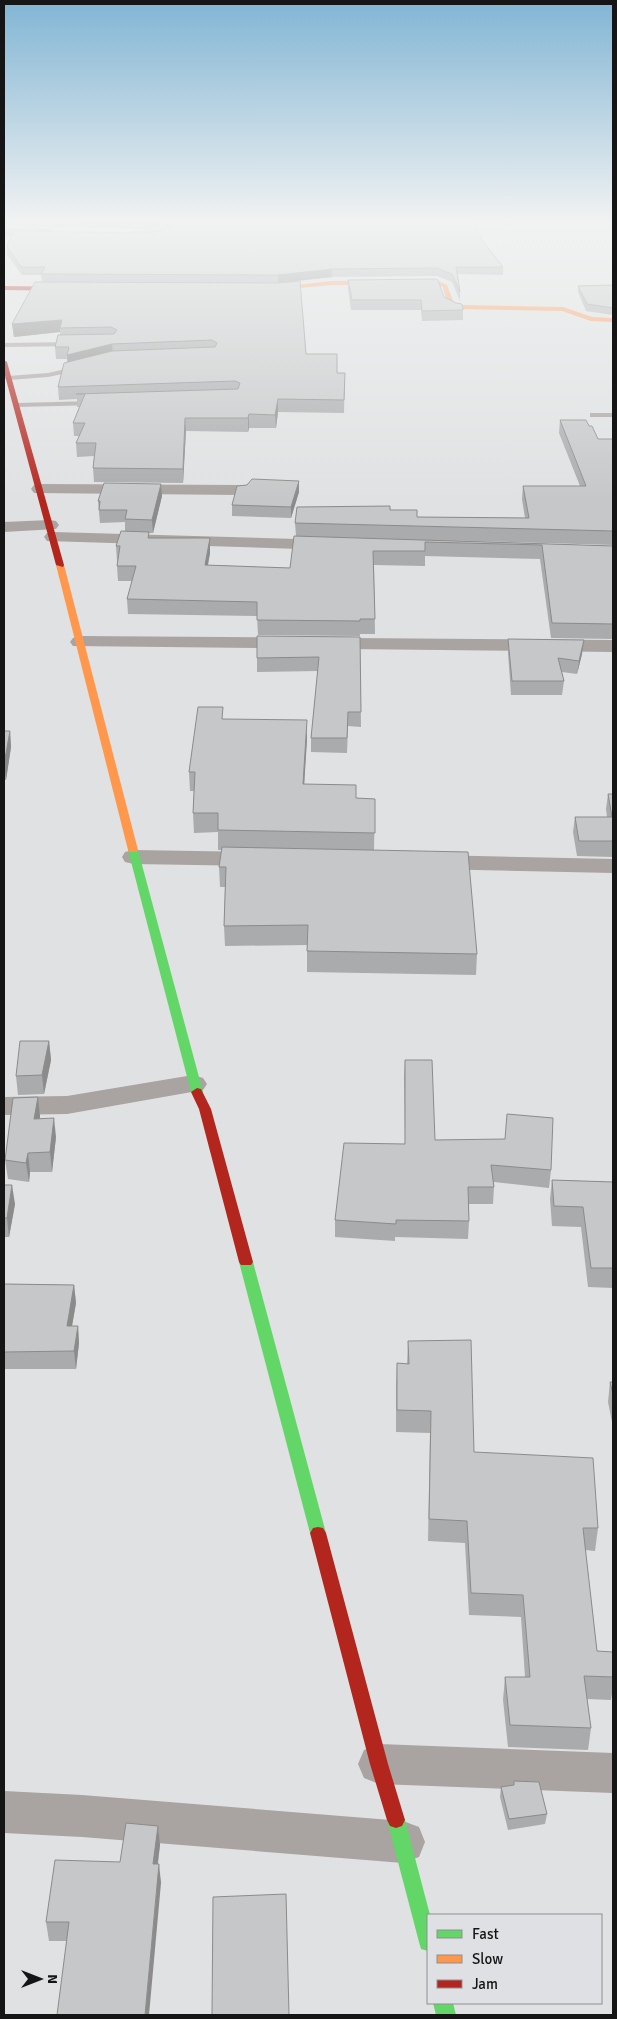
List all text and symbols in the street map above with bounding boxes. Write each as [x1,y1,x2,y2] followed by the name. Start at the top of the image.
[427,1914,602,2004] legend
[472,1925,499,1943] text: Fast
[472,1950,503,1968] text: Slow
[15,1954,65,2004] north arrow
[44,1974,61,1984] text: N
[472,1975,498,1993] text: Jam

